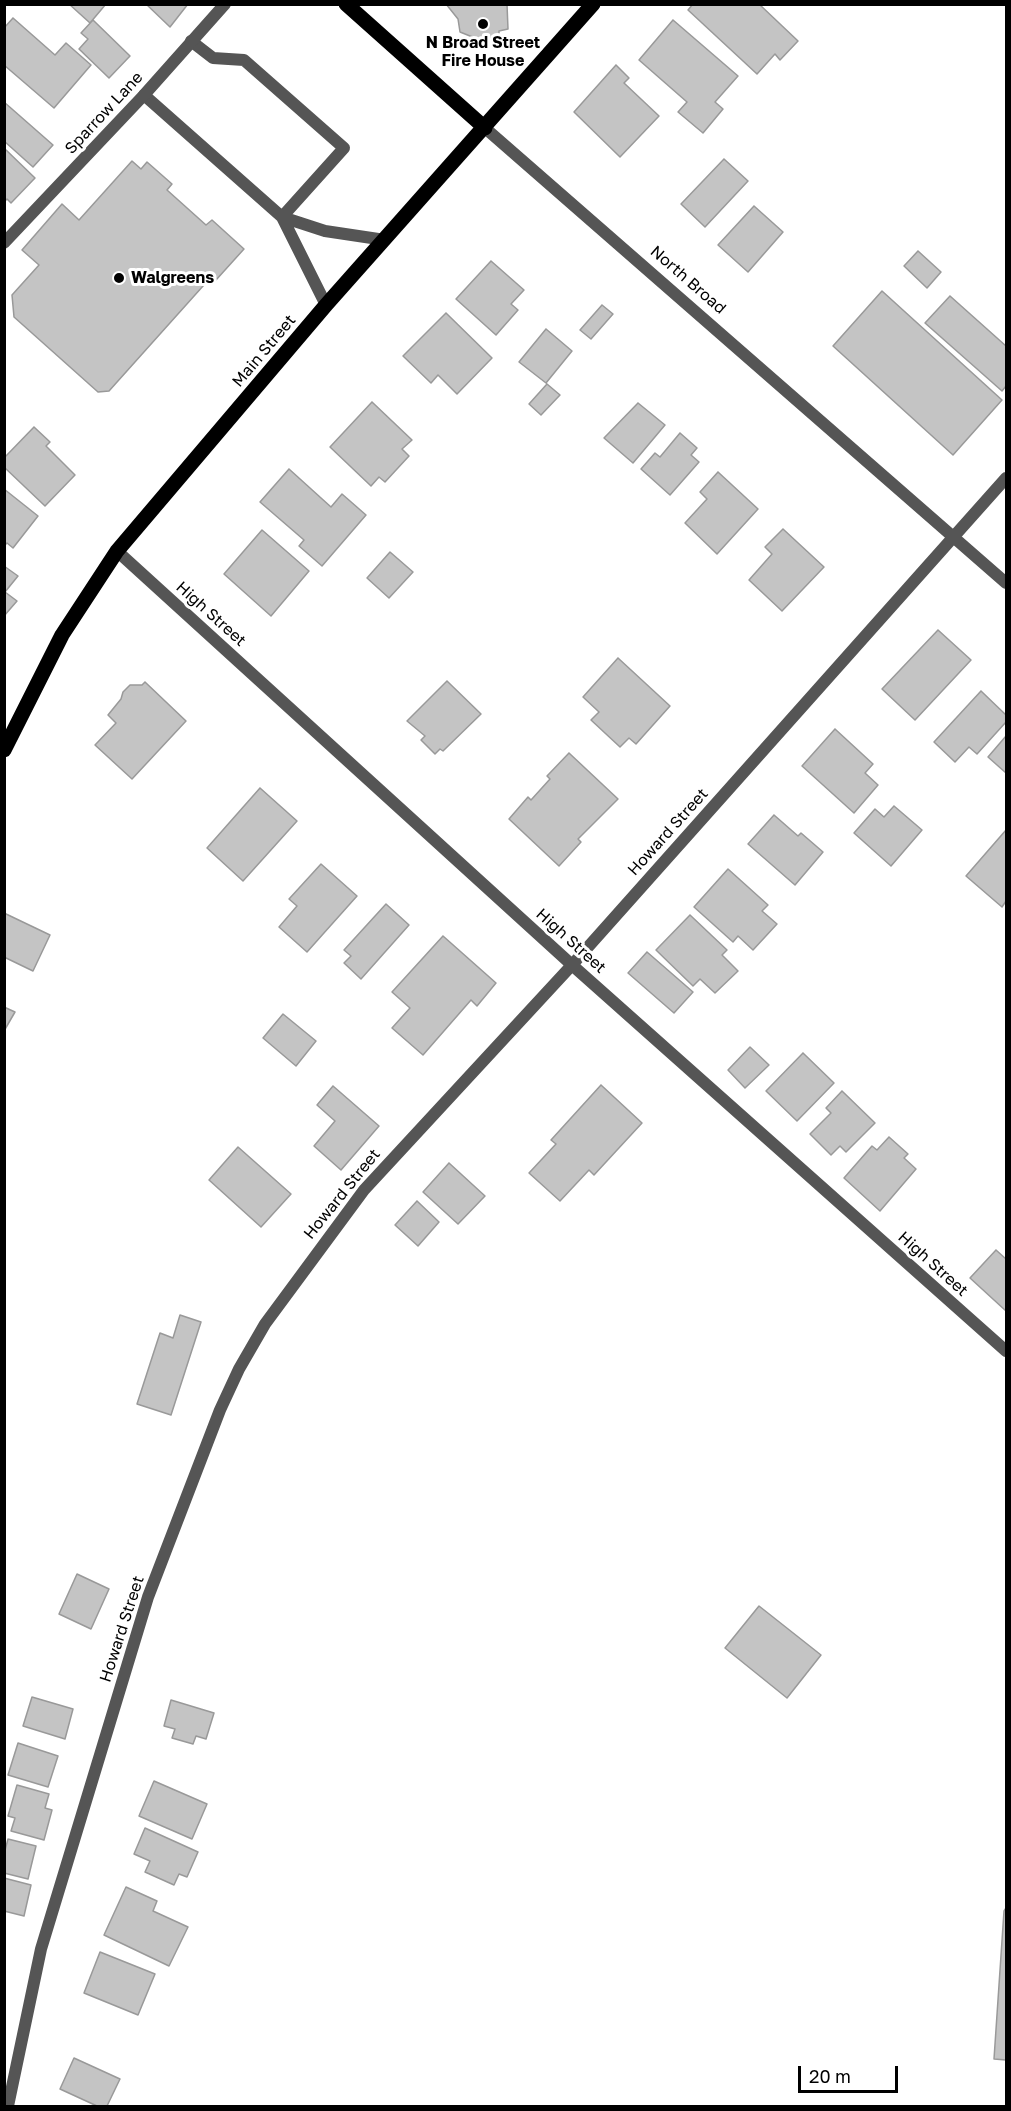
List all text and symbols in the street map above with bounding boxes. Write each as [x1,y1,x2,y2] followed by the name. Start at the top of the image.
[476,17,490,31] marker: N Broad Street Fire House
[426,33,540,71] place label: N Broad Street Fire House
[61,68,147,158] street label: Sparrow Lane
[646,242,730,318] street label: North Broad
[131,268,214,288] place label: Walgreens
[112,271,126,285] marker: Walgreens
[228,311,300,391] street label: Main Street
[172,578,250,650] street label: High Street
[624,784,712,880] street label: Howard Street
[532,905,610,977] street label: High Street
[300,1145,384,1243] street label: Howard Street
[894,1228,972,1300] street label: High Street
[96,1573,148,1685] street label: Howard Street
[801,2054,902,2092] scale bar
[809,2065,851,2087] text: 20 m

